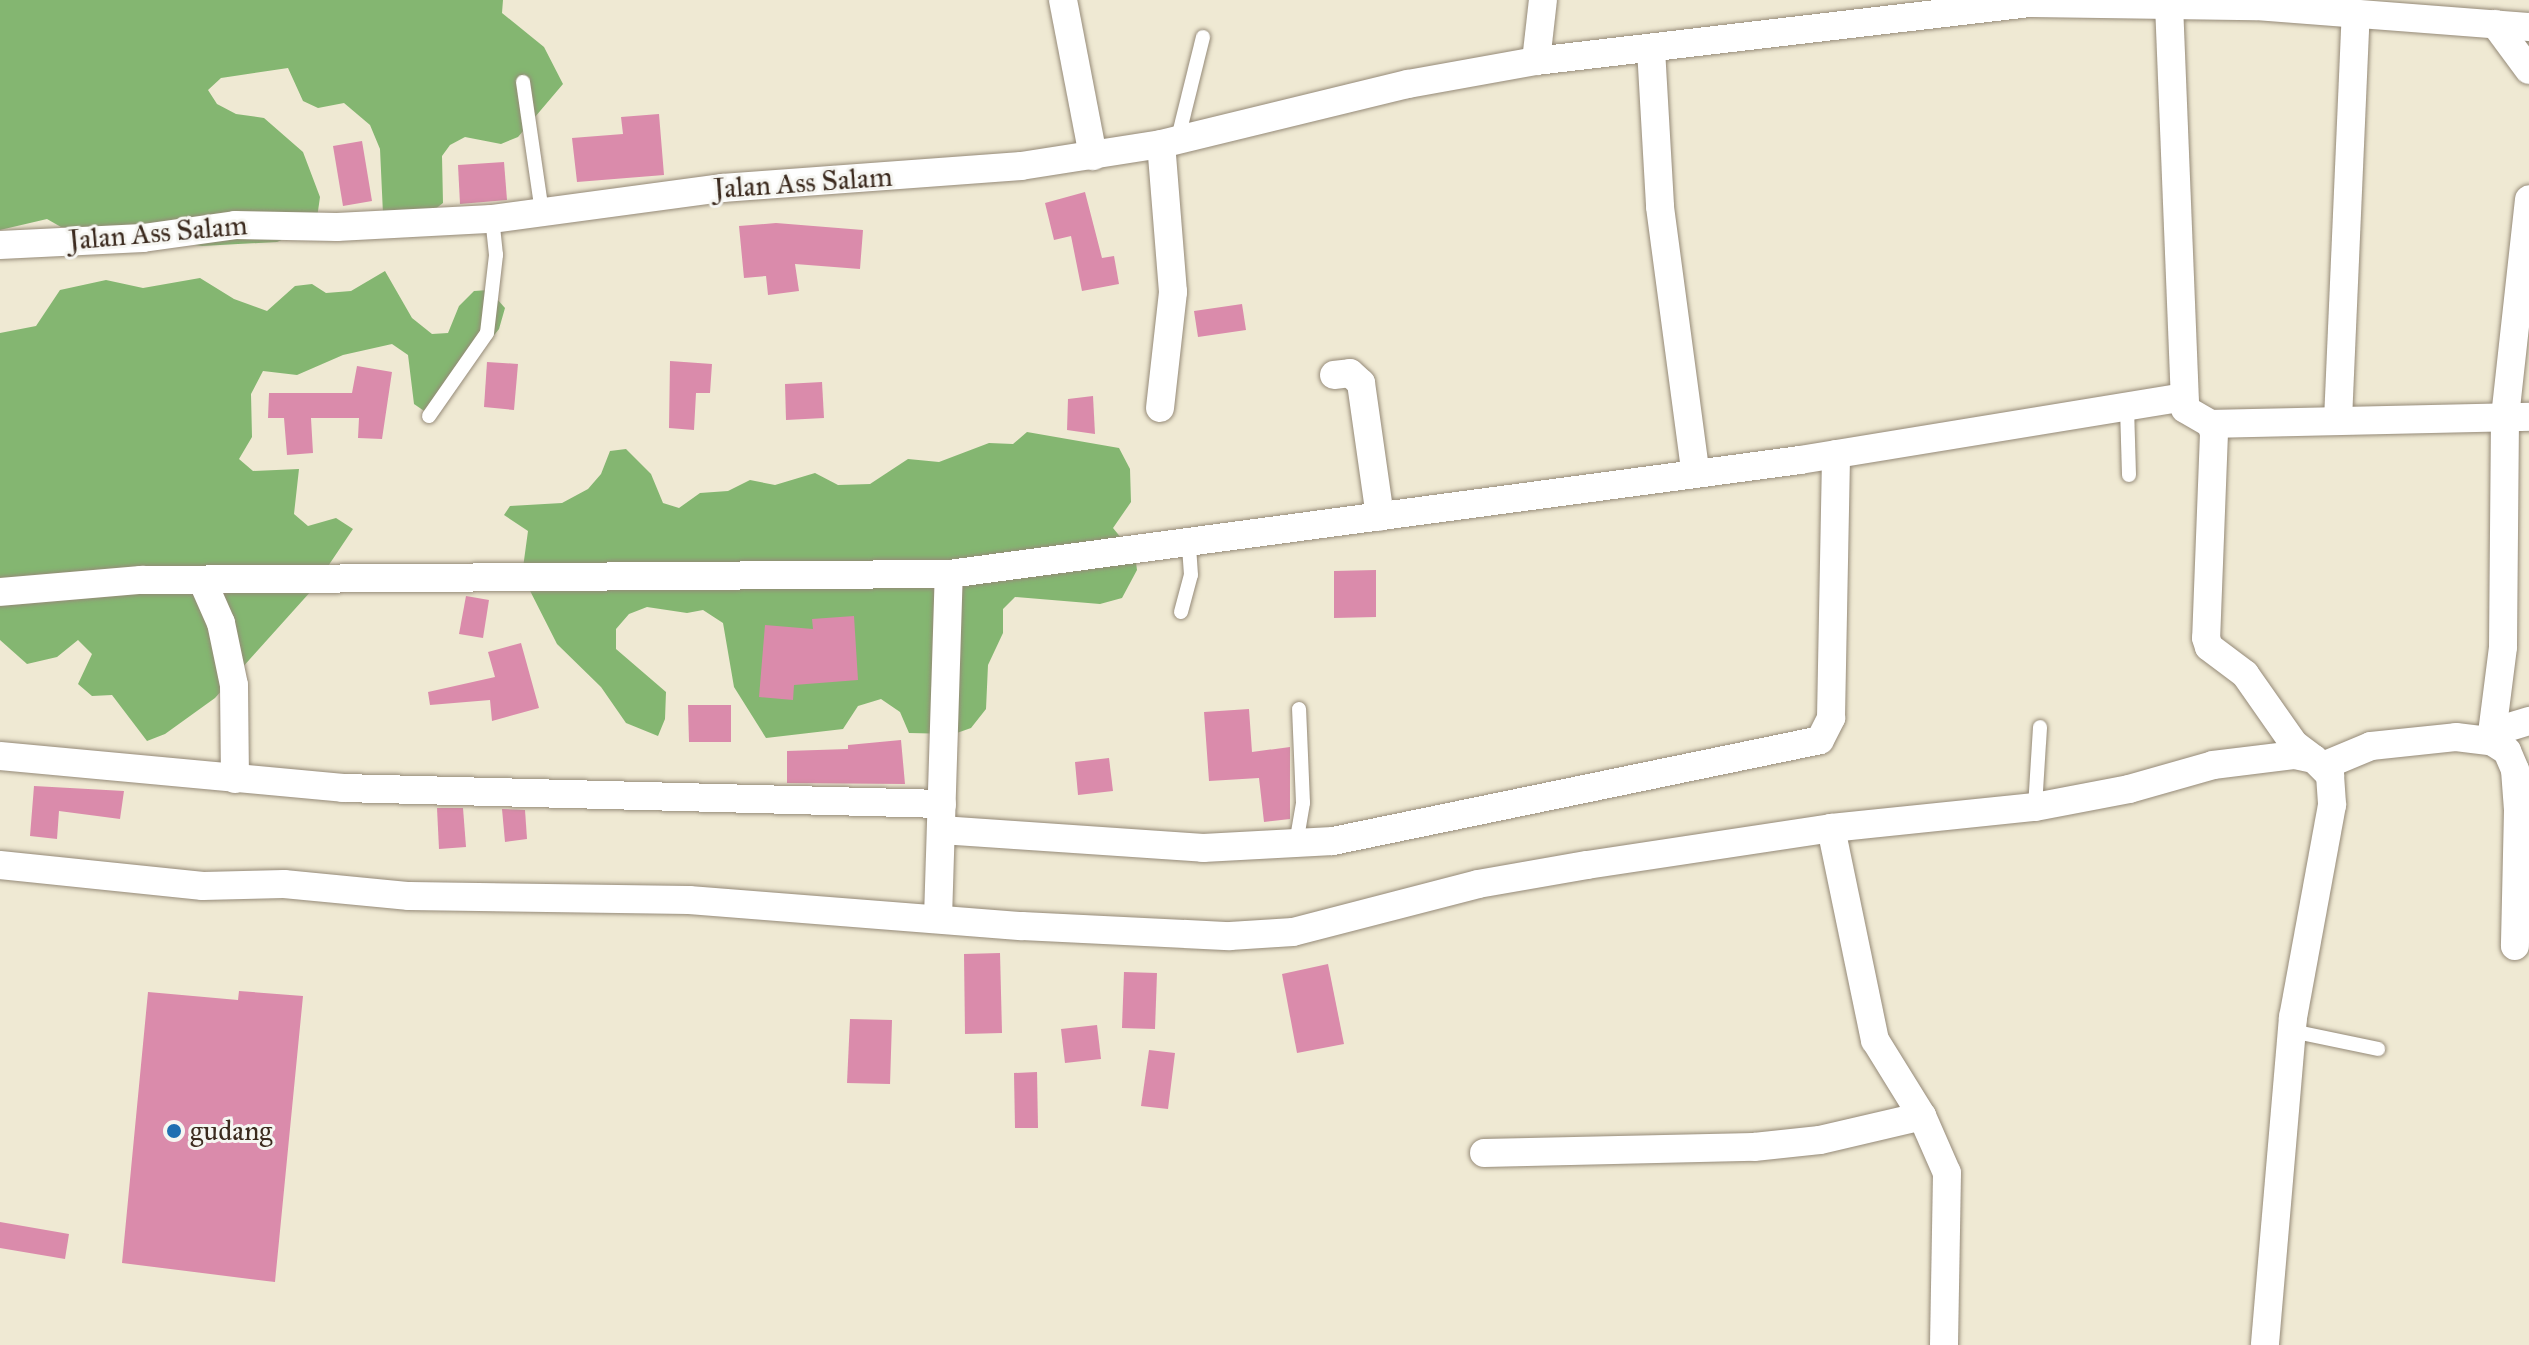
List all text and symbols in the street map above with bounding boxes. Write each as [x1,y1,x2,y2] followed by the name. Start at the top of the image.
[712,160,894,206] street label: Jalan Ass Salam
[67,208,249,258] street label: Jalan Ass Salam
[190,1114,272,1148] place label: gudang
[165,1122,183,1140] marker: gudang

